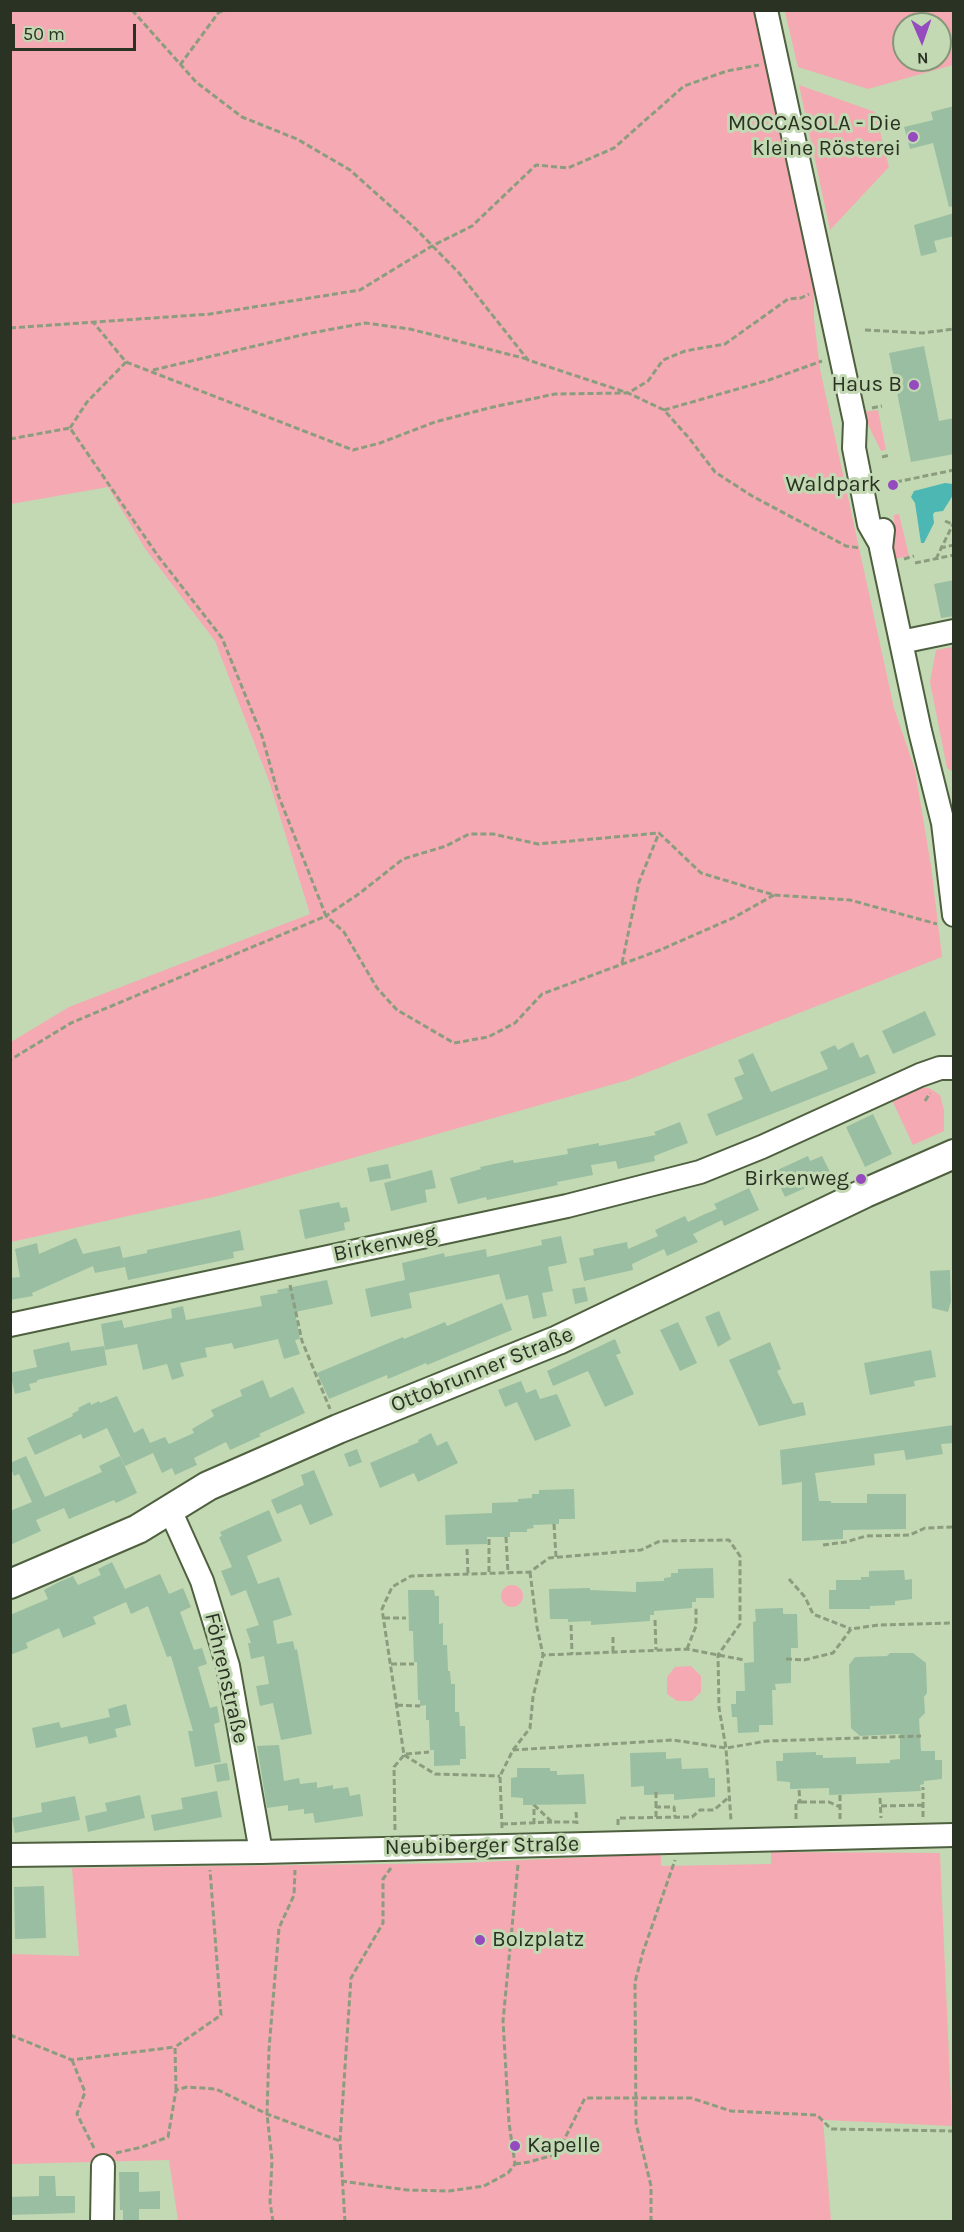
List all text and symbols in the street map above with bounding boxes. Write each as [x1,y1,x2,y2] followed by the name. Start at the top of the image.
[15,12,140,50] scale bar
[892,12,952,72] north arrow
[23,23,65,45] text: 50 m
[917,49,929,68] text: N
[728,111,901,162] place label: MOCCASOLA - Die kleine Rösterei
[906,130,920,144] marker: MOCCASOLA - Die kleine Rösterei
[831,372,902,398] place label: Haus B
[907,378,921,392] marker: Haus B
[785,472,881,498] place label: Waldpark
[886,478,900,492] marker: Waldpark
[744,1166,849,1192] place label: Birkenweg
[854,1172,868,1186] marker: Birkenweg
[331,1220,439,1268] street label: Birkenweg
[387,1321,577,1419] street label: Ottobrunner Straße
[198,1610,254,1746] street label: Föhrenstraße
[385,1831,579,1861] street label: Neubiberger Straße
[492,1927,584,1953] place label: Bolzplatz
[473,1933,487,1947] marker: Bolzplatz
[527,2133,600,2159] place label: Kapelle
[508,2139,522,2153] marker: Kapelle

